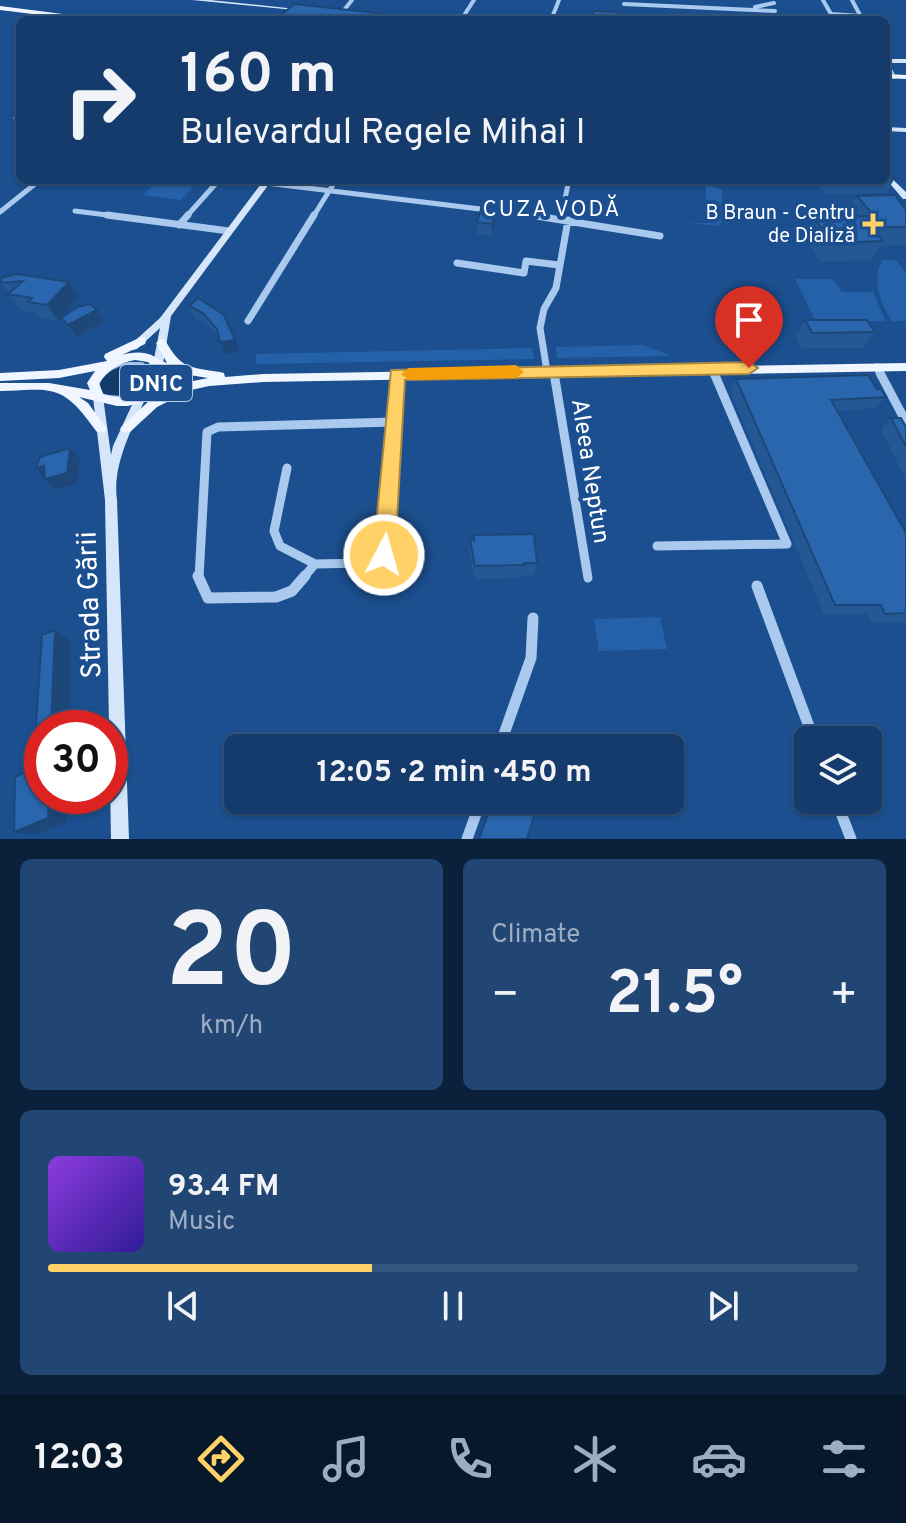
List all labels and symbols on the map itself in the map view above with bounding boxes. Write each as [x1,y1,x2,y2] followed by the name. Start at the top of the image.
[483,194,621,224] district label: CUZA VODĂ
[706,201,855,250] place label: B Braun - Centru de Dializă
[862,213,884,235] marker: B Braun - Centru de Dializă
[715,286,783,368] pin
[120,365,192,401] road number: DN1C
[563,397,615,546] street label: Aleea Neptun
[342,513,426,597] position arrow
[70,531,112,679] street label: Strada Gării
[24,710,128,814] speed limit sign: 30

